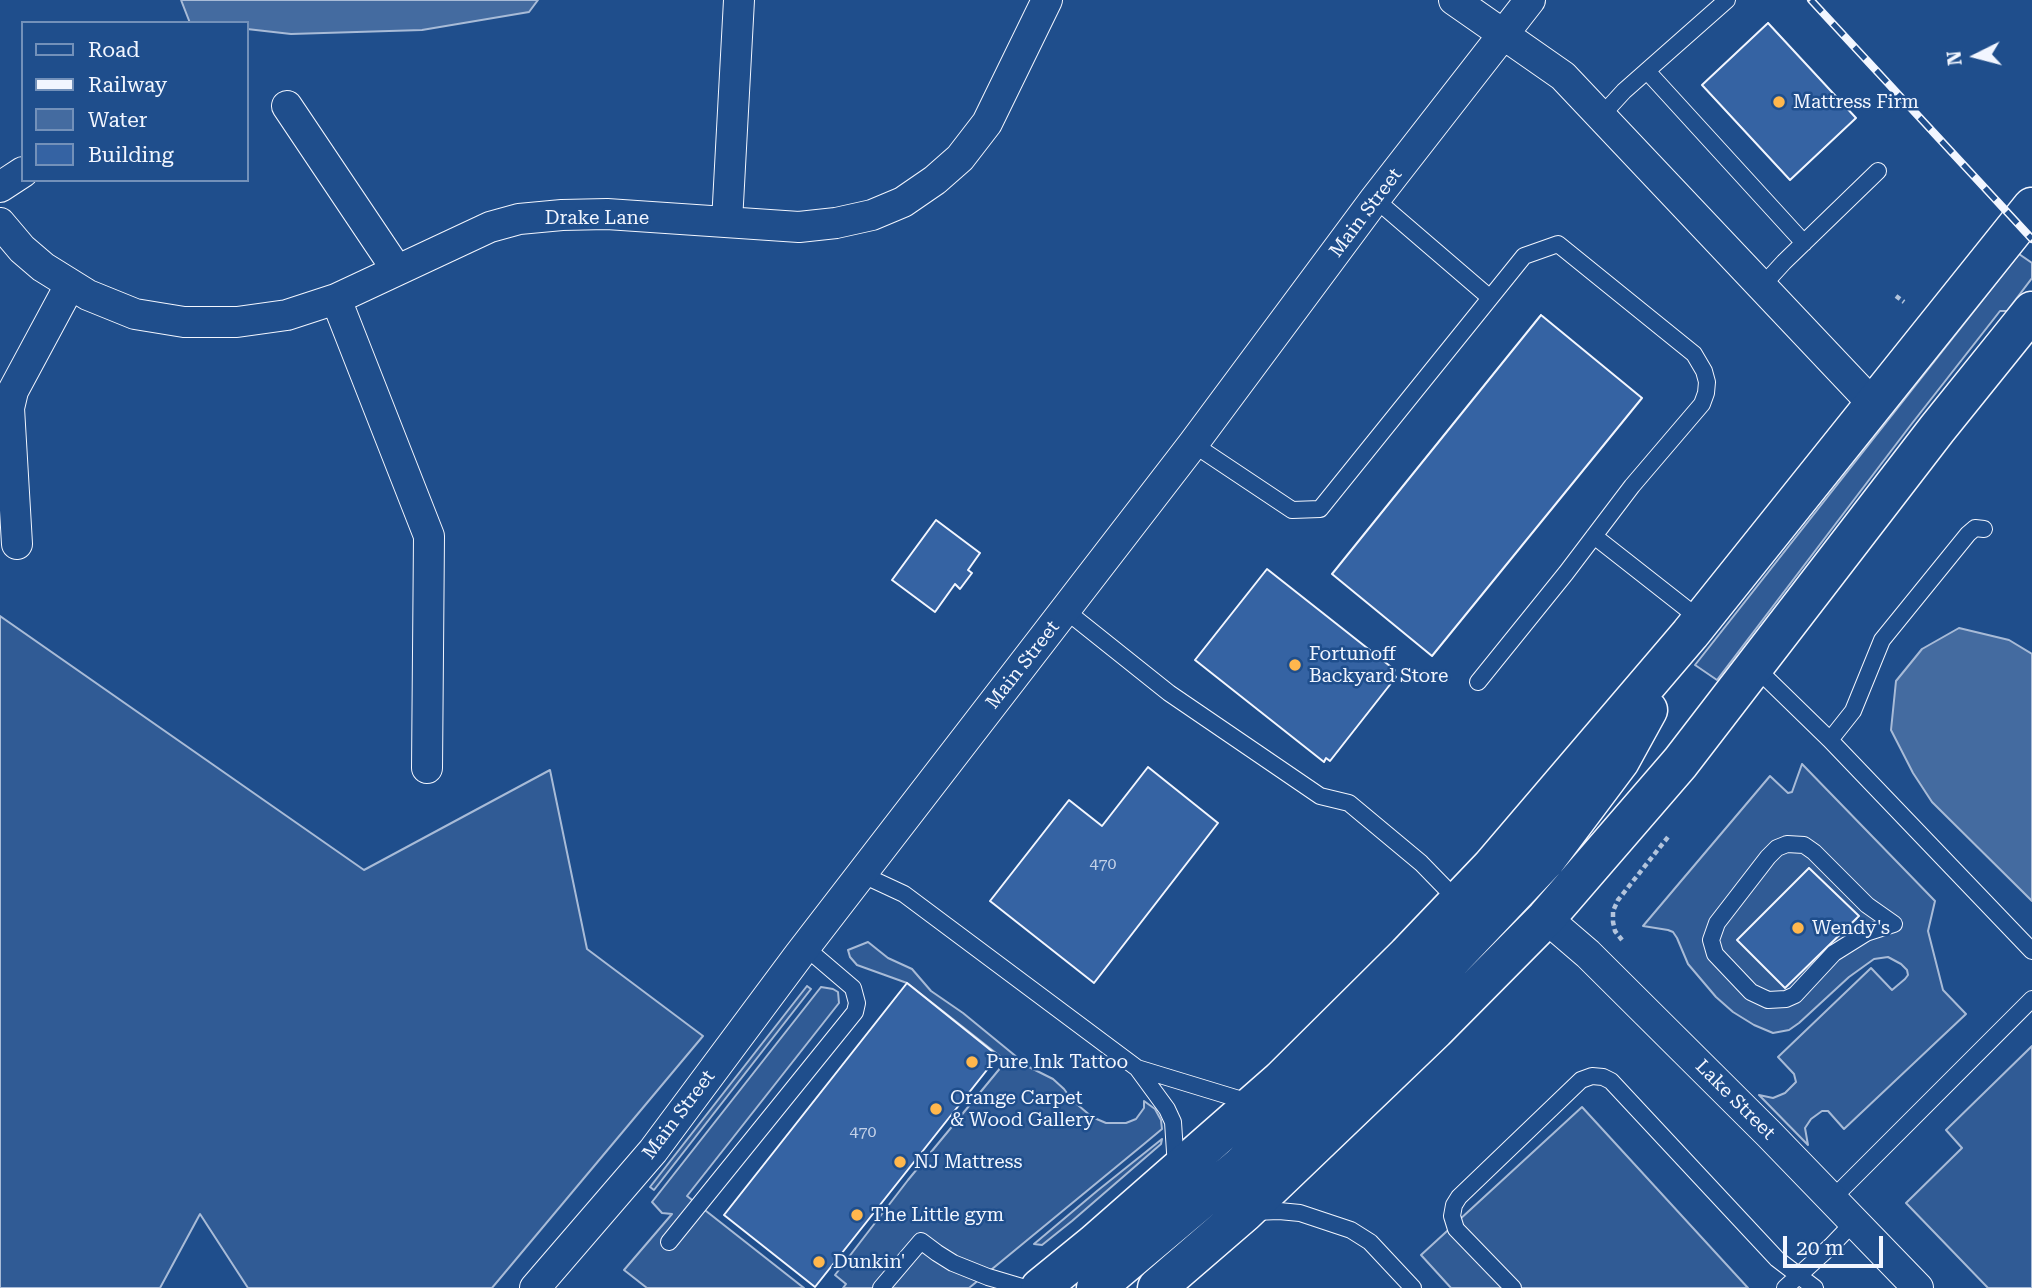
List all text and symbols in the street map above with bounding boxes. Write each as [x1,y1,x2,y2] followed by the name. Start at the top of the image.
[21,21,248,182] legend
[1941,21,2011,91] north arrow
[88,38,140,62] text: Road
[1942,50,1967,67] text: N
[88,73,167,97] text: Railway
[1793,91,1919,113] place label: Mattress Firm
[1771,94,1787,110] marker: Mattress Firm
[88,108,147,132] text: Water
[88,143,174,167] text: Building
[1325,164,1407,262] street label: Main Street
[545,207,649,229] street label: Drake Lane
[981,616,1065,714] street label: Main Street
[1309,643,1448,687] place label: Fortunoff Backyard Store
[1287,657,1303,673] marker: Fortunoff Backyard Store
[1090,854,1116,874] house number: 470
[1812,917,1890,939] place label: Wendy's
[1790,920,1806,936] marker: Wendy's
[986,1051,1128,1073] place label: Pure Ink Tattoo
[964,1054,980,1070] marker: Pure Ink Tattoo
[1690,1055,1780,1145] street label: Lake Street
[638,1066,720,1164] street label: Main Street
[950,1087,1095,1131] place label: Orange Carpet & Wood Gallery
[928,1101,944,1117] marker: Orange Carpet & Wood Gallery
[850,1122,876,1142] house number: 470
[914,1151,1023,1173] place label: NJ Mattress
[892,1154,908,1170] marker: NJ Mattress
[871,1204,1004,1226] place label: The Little gym
[849,1207,865,1223] marker: The Little gym
[1787,1222,1887,1266] scale bar
[1796,1236,1844,1260] text: 20 m
[833,1251,905,1273] place label: Dunkin'
[811,1254,827,1270] marker: Dunkin'

